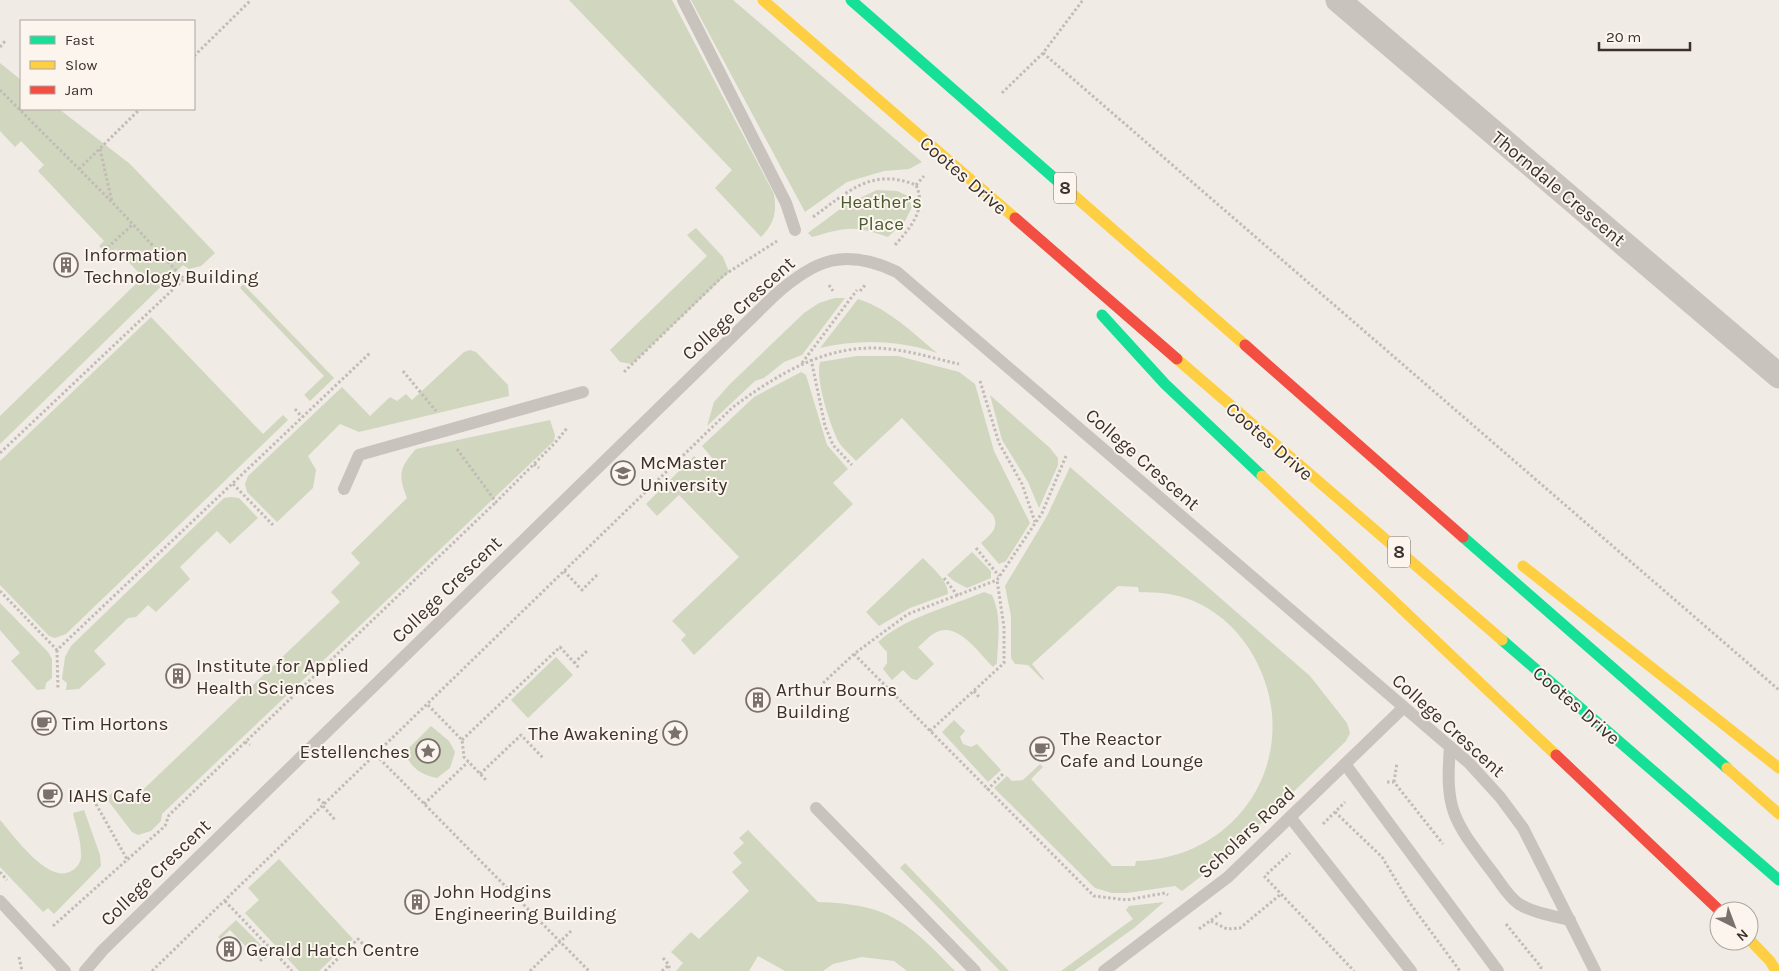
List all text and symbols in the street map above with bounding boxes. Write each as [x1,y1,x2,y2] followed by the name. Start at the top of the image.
[20,20,195,110] legend
[1599,20,1690,52] scale bar
[1606,28,1641,46] text: 20 m
[65,31,95,49] text: Fast
[65,56,97,74] text: Slow
[65,81,93,99] text: Jam
[1487,127,1630,251] street label: Thorndale Crescent
[915,132,1011,220] street label: Cootes Drive
[1054,172,1076,204] road number: 8
[840,191,922,235] park label: Heather’s Place
[84,244,259,288] place label: Information Technology Building
[53,252,79,278] building icon: Information Technology Building
[678,252,799,365] street label: College Crescent
[1221,398,1317,486] street label: Cootes Drive
[1081,404,1204,515] street label: College Crescent
[640,452,727,496] place label: McMaster University
[610,460,636,486] school or university icon: McMaster University
[387,532,506,648] street label: College Crescent
[1388,536,1410,568] road number: 8
[196,655,369,699] place label: Institute for Applied Health Sciences
[1528,662,1624,750] street label: Cootes Drive
[165,663,191,689] building icon: Institute for Applied Health Sciences
[1388,669,1509,782] street label: College Crescent
[776,679,897,723] place label: Arthur Bourns Building
[745,687,771,713] building icon: Arthur Bourns Building
[31,710,57,736] cafe icon: Tim Hortons
[62,713,168,735] place label: Tim Hortons
[662,720,688,746] place icon: The Awakening
[528,723,658,745] place label: The Awakening
[1060,728,1203,772] place label: The Reactor Cafe and Lounge
[1029,736,1055,762] cafe icon: The Reactor Cafe and Lounge
[415,738,441,764] place icon: Estellenches
[300,741,410,763] place label: Estellenches
[37,782,63,808] cafe icon: IAHS Cafe
[1194,782,1300,883] street label: Scholars Road
[68,785,151,807] place label: IAHS Cafe
[96,815,215,931] street label: College Crescent
[434,881,616,925] place label: John Hodgins Engineering Building
[404,889,430,915] building icon: John Hodgins Engineering Building
[1709,901,1759,951] north arrow
[1733,926,1752,945] text: N
[216,936,242,962] building icon: Gerald Hatch Centre
[246,939,419,961] place label: Gerald Hatch Centre

